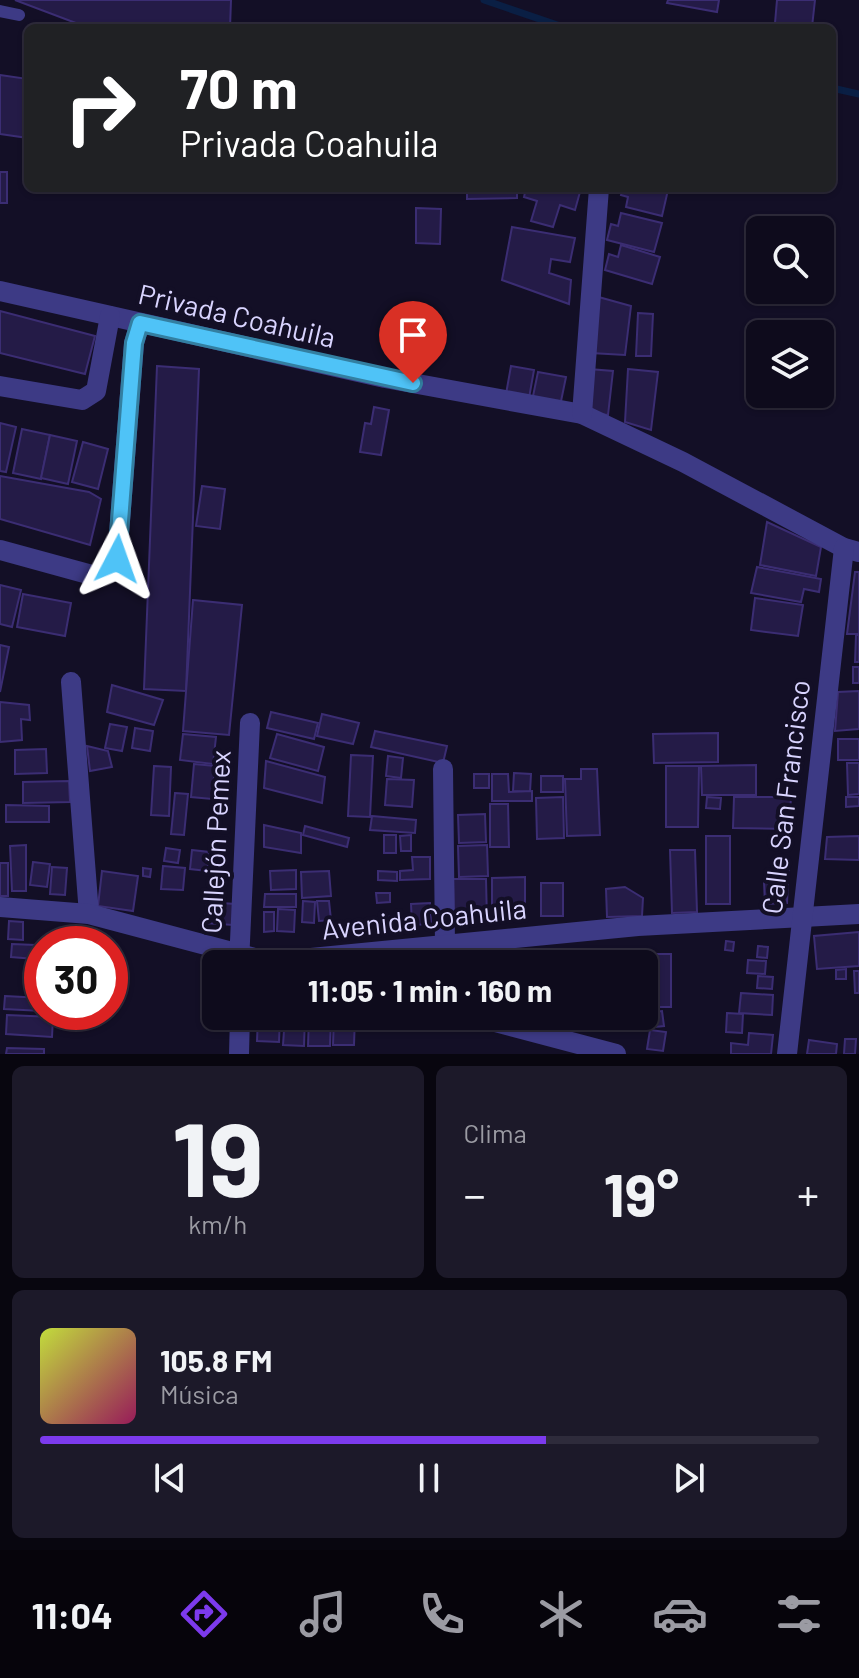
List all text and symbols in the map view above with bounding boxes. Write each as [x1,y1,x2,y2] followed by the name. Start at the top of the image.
[180,53,298,120] text: 70 m
[48,56,152,160] icon: right
[180,121,438,164] text: Privada Coahuila
[746,216,834,408] map controls
[746,216,834,304] button: search
[136,276,339,354] street label: Privada Coahuila
[379,301,447,383] pin
[391,313,435,357] icon: arrive
[746,320,834,408] button: layers
[75,517,159,601] position arrow
[754,678,816,916] street label: Calle San Francisco
[193,750,237,934] street label: Callejón Pemex
[320,890,528,946] street label: Avenida Coahuila
[24,926,128,1030] speed limit sign: 30
[308,972,552,1008] text: 11:05 · 1 min · 160 m
[172,1093,264,1218] text: 19
[464,1117,527,1148] text: Clima
[603,1157,679,1229] text: 19°
[464,1167,486,1220] text: −
[797,1167,819,1220] text: +
[188,1208,247,1239] text: km/h
[160,1342,272,1378] text: 105.8 FM
[160,1378,239,1409] text: Música
[148,1456,192,1500] icon: previous
[407,1456,451,1500] icon: pause
[667,1456,711,1500] icon: next
[176,1586,232,1642] icon: directions
[295,1586,351,1642] icon: music
[414,1586,470,1642] icon: phone
[533,1586,589,1642] icon: climate
[652,1586,708,1642] icon: car
[771,1586,827,1642] icon: filters
[32,1593,113,1636] text: 11:04

